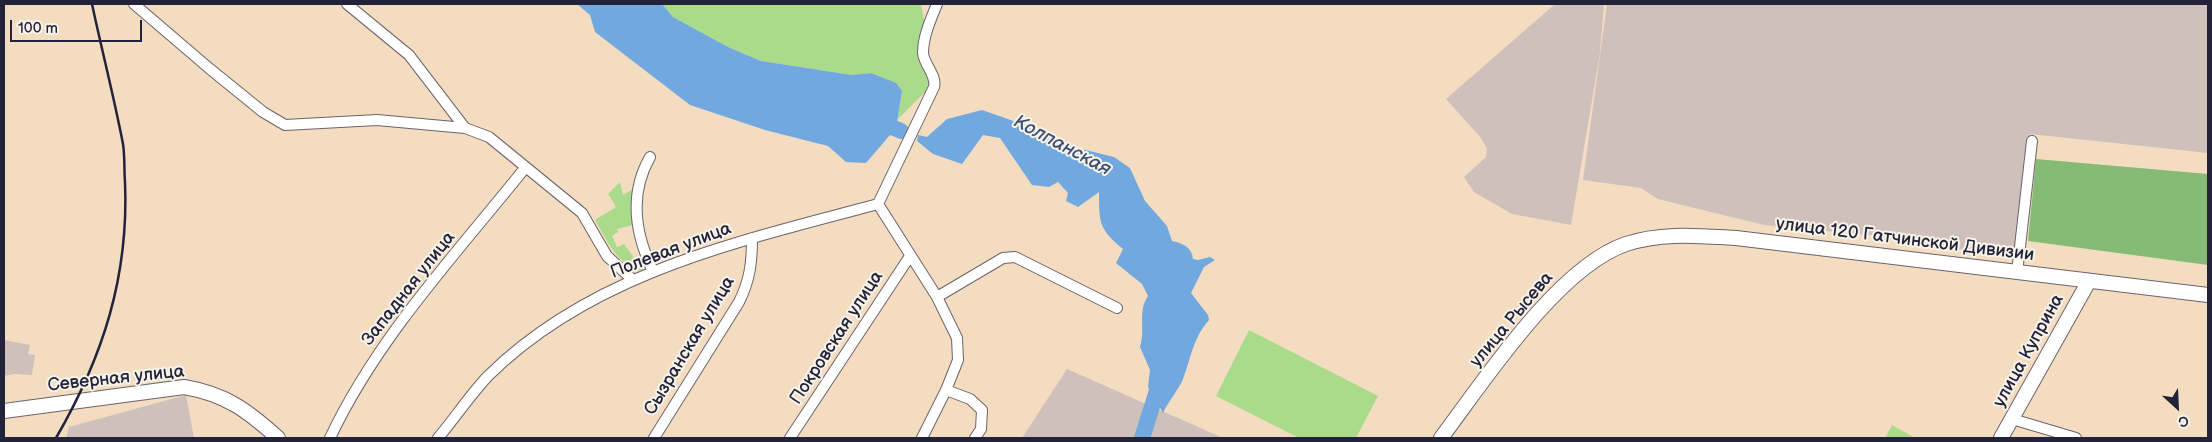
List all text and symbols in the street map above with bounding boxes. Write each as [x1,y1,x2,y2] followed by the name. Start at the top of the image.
[12,10,145,42] scale bar
[18,19,58,38] text: 100 m
[1009,111,1115,181] water label: Колпанская
[1775,213,2035,267] street label: улица 120 Гатчинской Дивизии
[608,218,734,284] street label: Полевая улица
[358,228,460,350] street label: Западная улица
[786,267,888,409] street label: Покровская улица
[1466,268,1558,372] street label: улица Рысева
[640,273,740,419] street label: Сызранская улица
[1989,291,2069,411] street label: улица Куприна
[47,361,185,397] street label: Северная улица
[2152,382,2202,432] north arrow
[2176,411,2192,431] text: С

